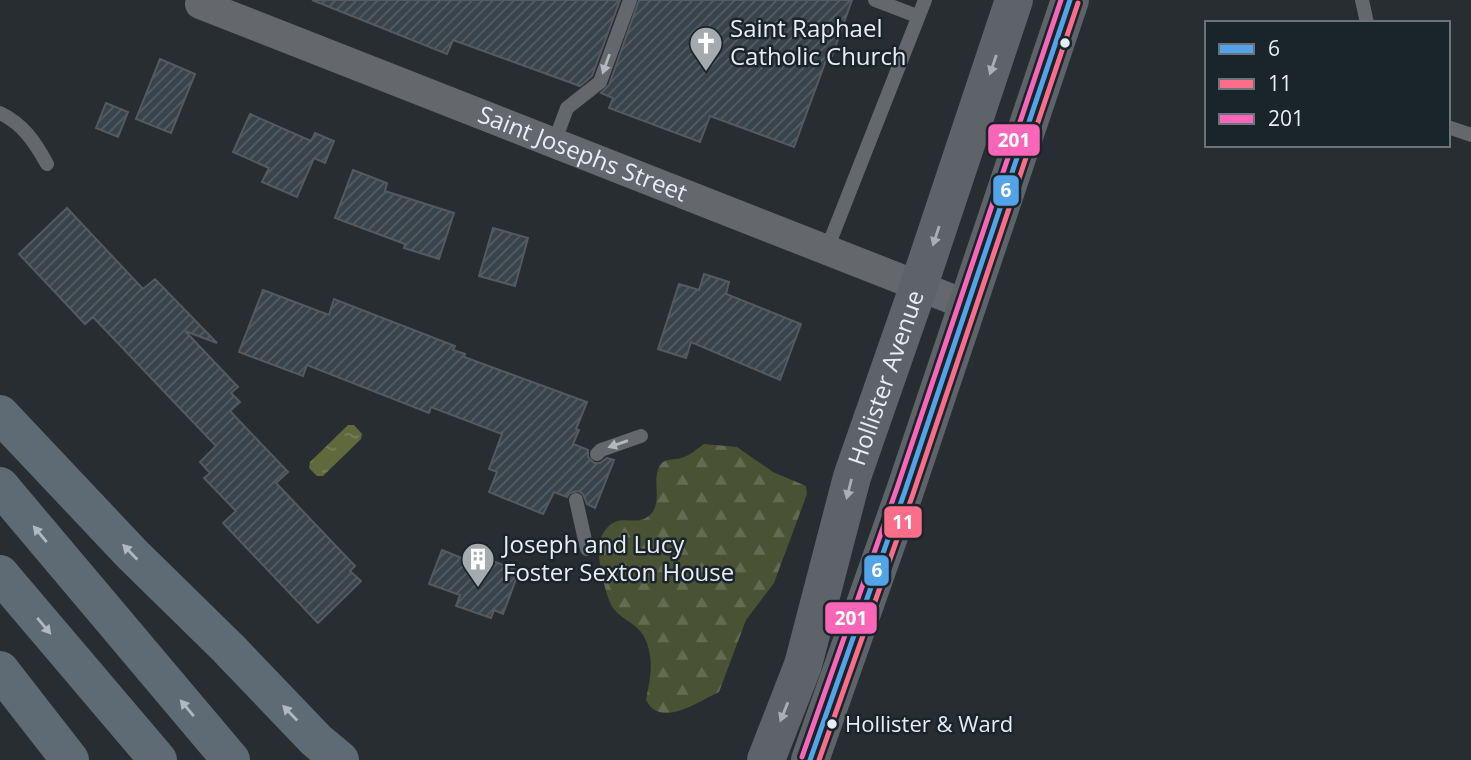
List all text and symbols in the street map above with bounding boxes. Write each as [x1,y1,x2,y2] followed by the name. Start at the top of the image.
[730,11,907,72] place label: Saint Raphael Catholic Church
[1205,21,1450,147] legend
[687,24,725,73] church icon: Saint Raphael Catholic Church
[1268,34,1280,62] text: 6
[1058,36,1072,50] unlabelled marker
[600,54,611,75] one-way arrow
[987,54,998,75] one-way arrow
[1268,69,1292,97] text: 11
[474,97,693,209] street label: Saint Josephs Street
[1268,104,1304,132] text: 201
[987,123,1041,157] line badge: 201
[998,127,1030,153] text: 201
[992,174,1020,207] line badge: 6
[1001,177,1012,203] text: 6
[930,225,940,246] one-way arrow
[839,286,931,470] street label: Hollister Avenue
[608,439,629,450] one-way arrow
[843,478,854,500] one-way arrow
[883,505,923,539] line badge: 11
[892,509,914,535] text: 11
[32,525,48,543] one-way arrow
[501,527,734,588] place label: Joseph and Lucy Foster Sexton House
[459,540,497,589] building icon: Joseph and Lucy Foster Sexton House
[122,544,138,561] one-way arrow
[863,554,890,587] line badge: 6
[872,557,883,583] text: 6
[824,601,878,635] line badge: 201
[835,605,867,631] text: 201
[36,617,52,635] one-way arrow
[180,699,195,716] one-way arrow
[779,702,790,723] one-way arrow
[283,705,299,722] one-way arrow
[845,708,1013,738] place label: Hollister & Ward
[825,717,839,731] marker: Hollister & Ward

